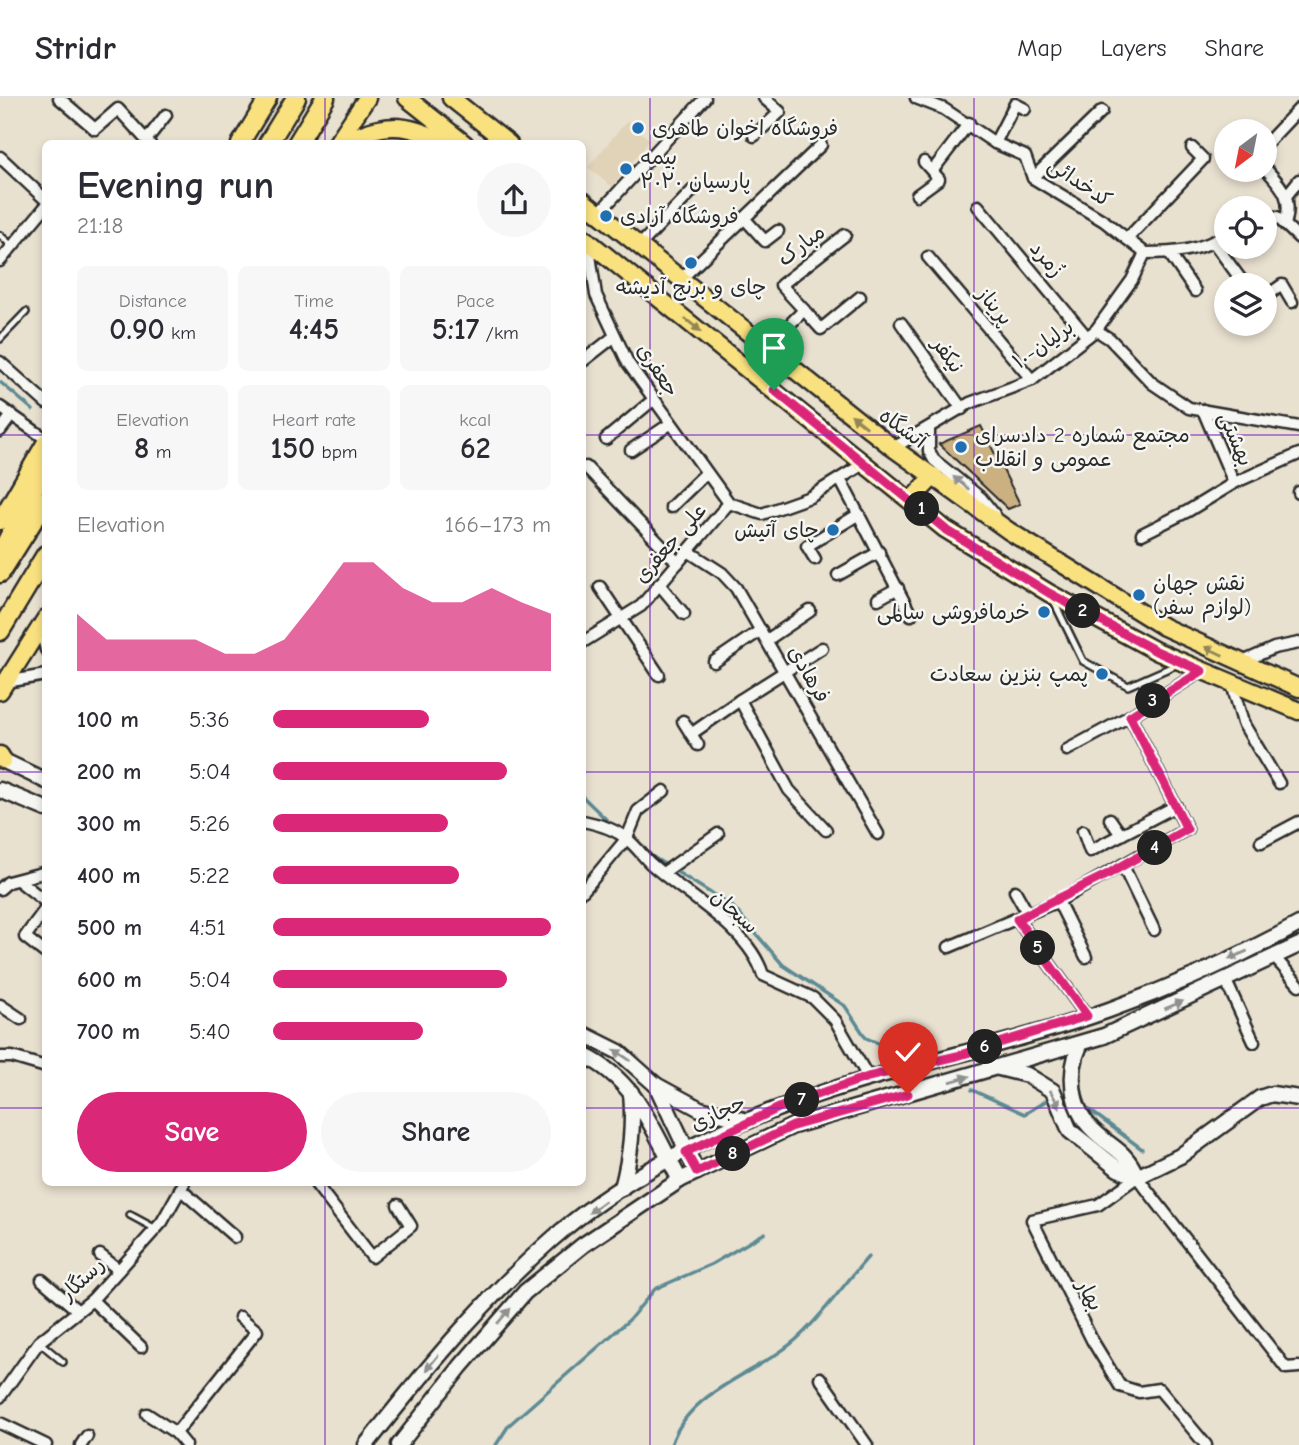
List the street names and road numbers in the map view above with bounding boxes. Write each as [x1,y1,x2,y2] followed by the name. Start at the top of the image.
[1043,152,1116,214] street label: کدخدائی
[773,219,830,272] street label: مبارک
[1025,236,1069,282] street label: زُمرد
[970,281,1018,331] street label: پریناز
[1008,314,1079,374] street label: ۱۰-برلیان
[926,331,969,377] street label: نیکفر
[632,339,684,401] street label: جعفری
[875,403,932,454] street label: آتشگاه
[1212,408,1258,470] street label: بهشتی
[629,498,713,589] street label: علی جعفری
[783,641,835,707] street label: فرهادی
[706,884,764,939] street label: سبحان
[687,1090,749,1136] street label: حجازی
[54,1252,109,1307] street label: رستگار
[1070,1274,1108,1315] street label: بهار

